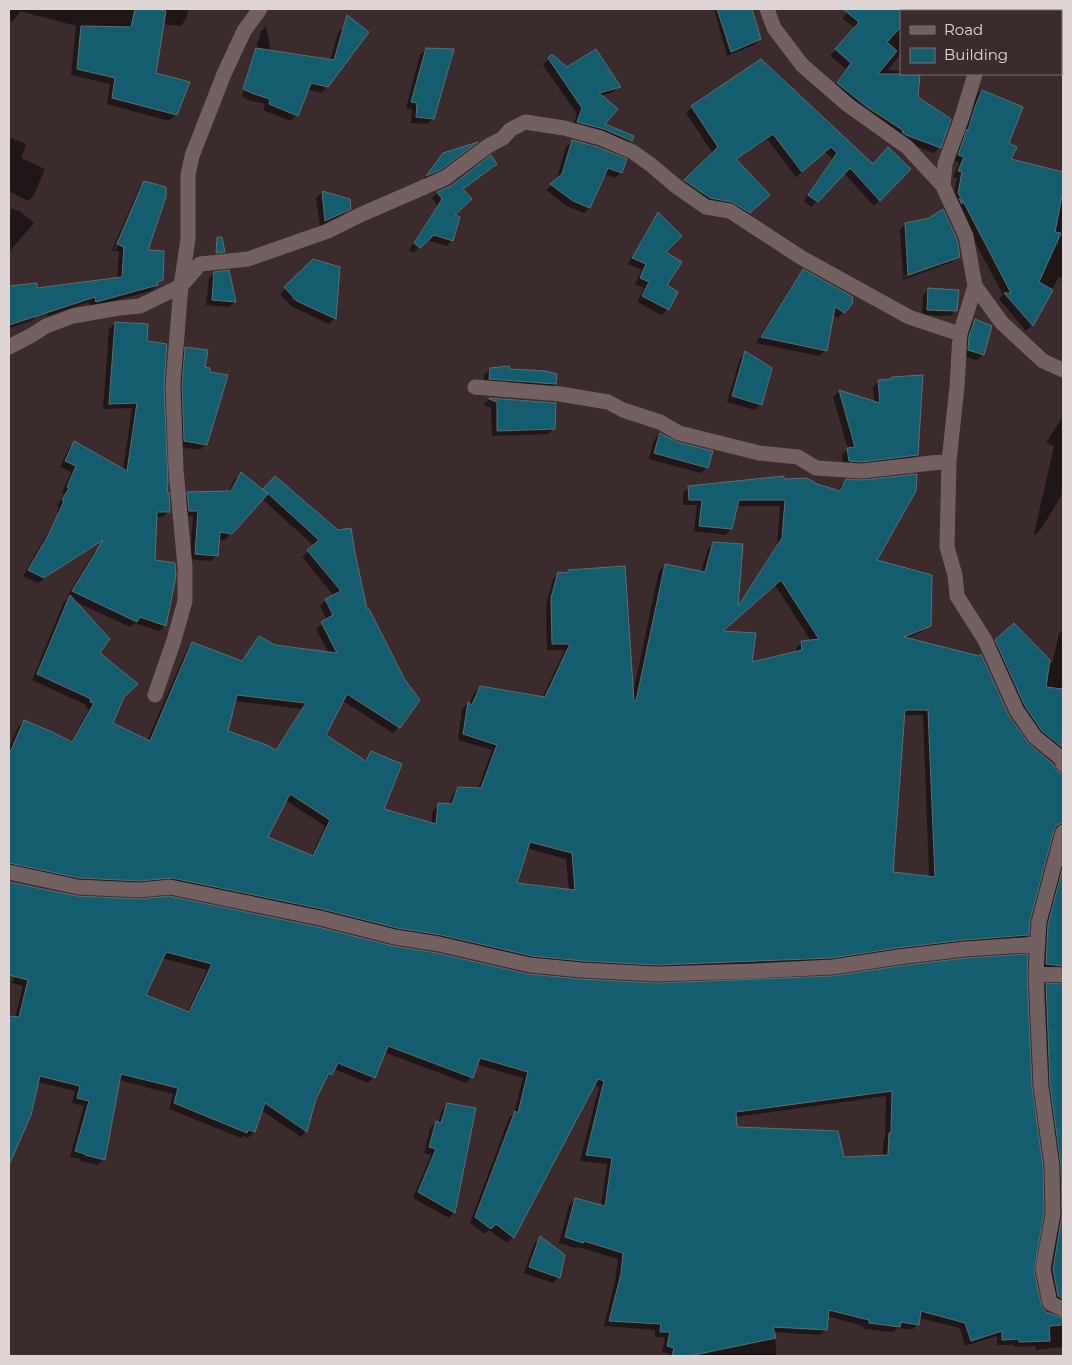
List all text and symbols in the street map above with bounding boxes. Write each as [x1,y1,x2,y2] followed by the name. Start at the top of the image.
[900,10,1062,75] legend
[944,20,983,39] text: Road
[944,45,1008,64] text: Building

